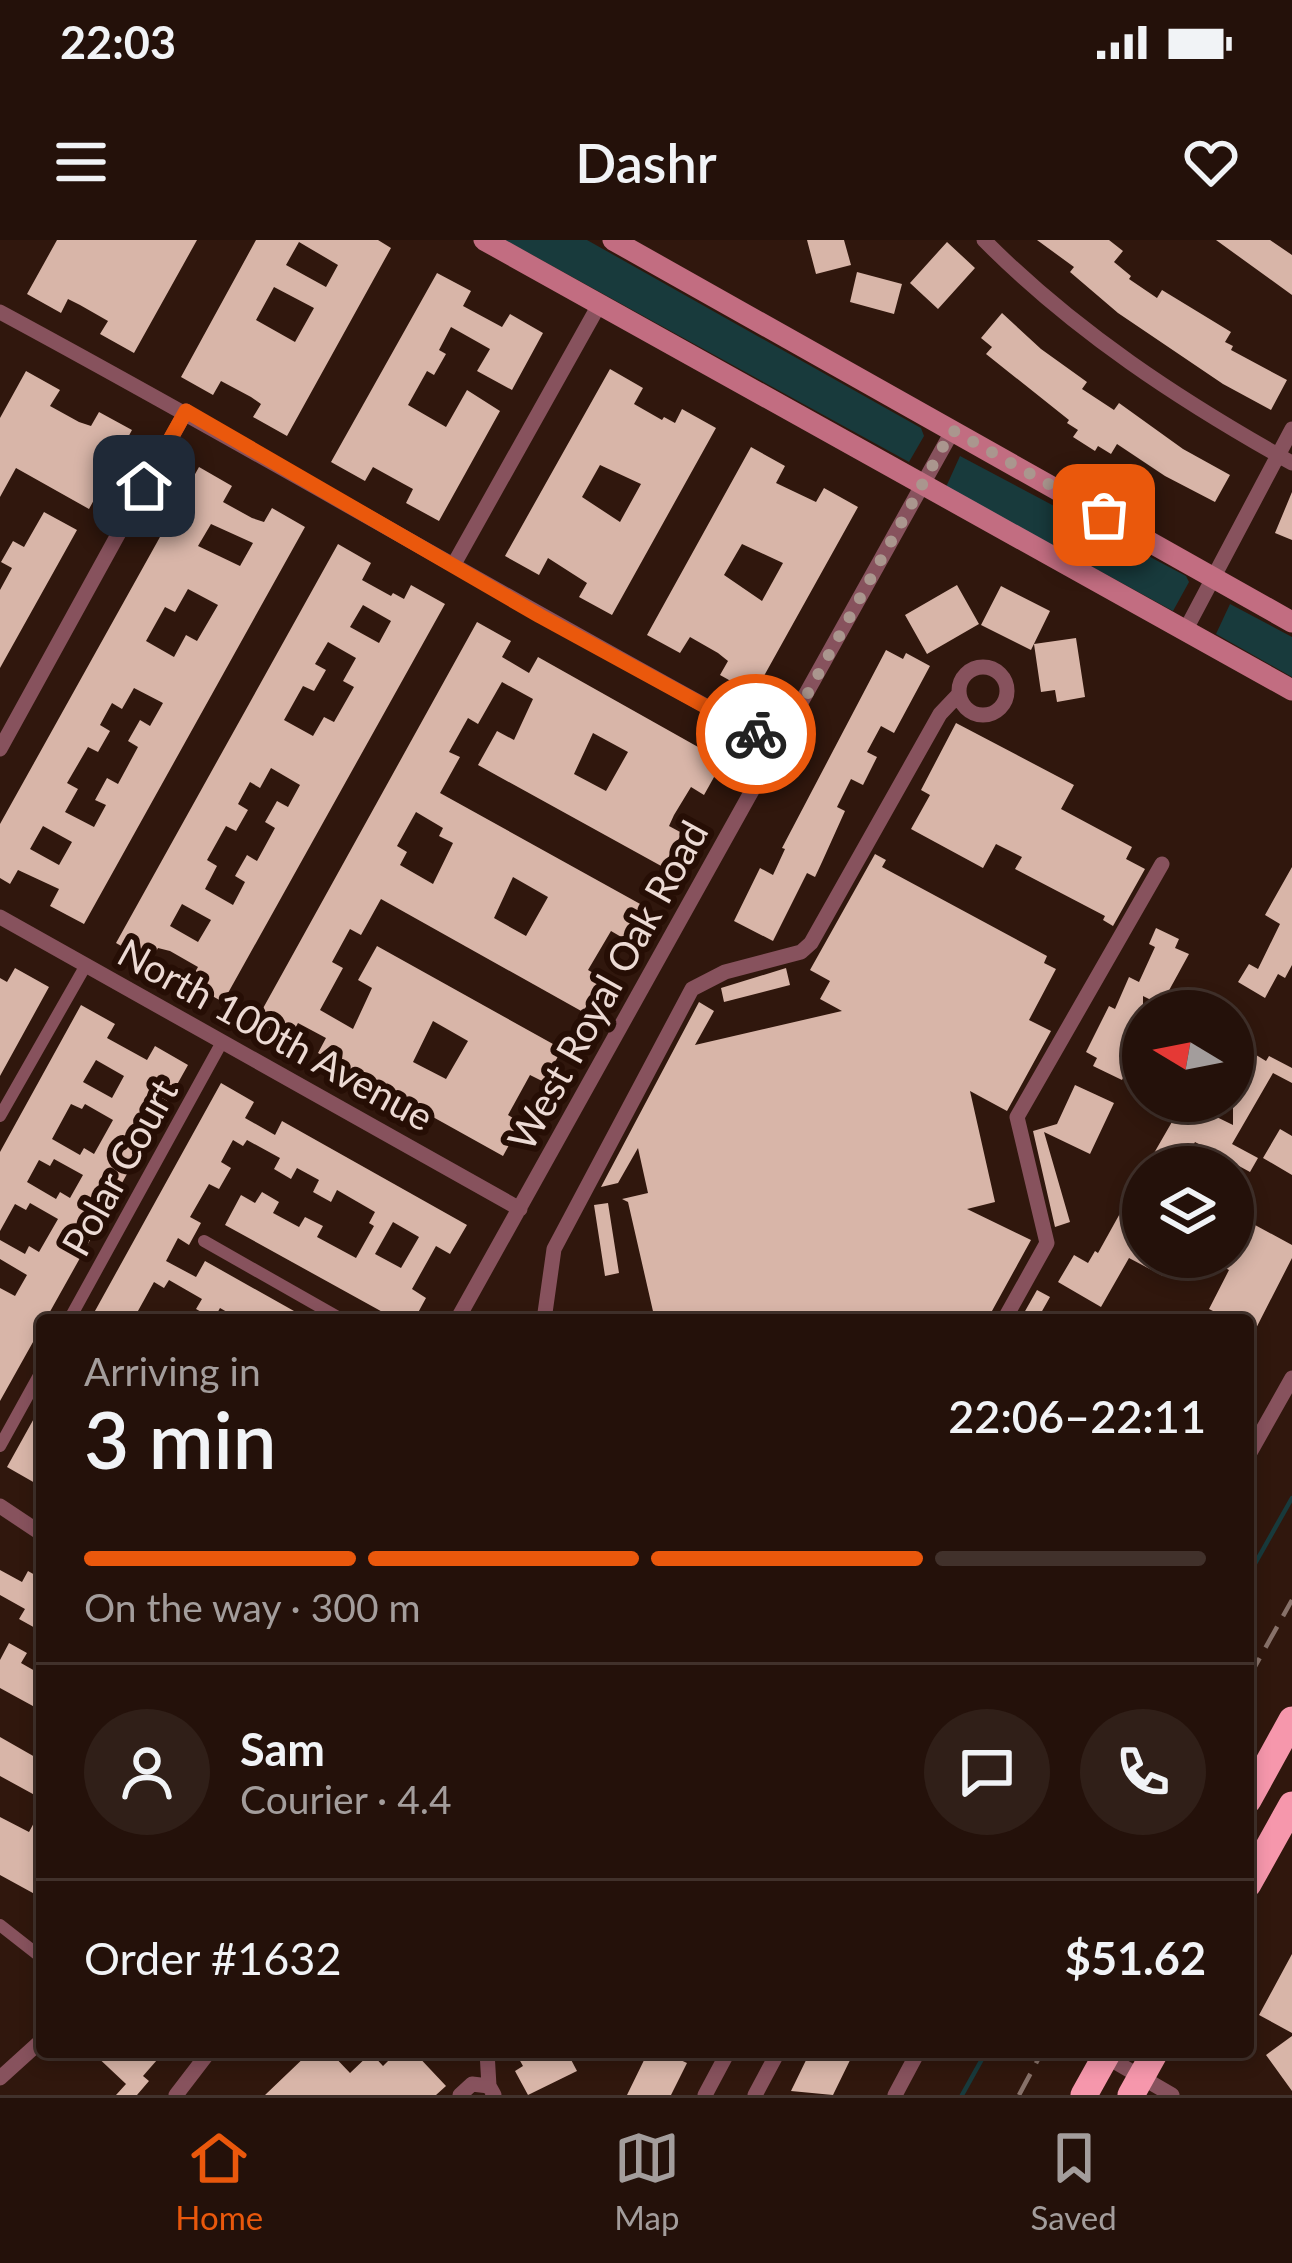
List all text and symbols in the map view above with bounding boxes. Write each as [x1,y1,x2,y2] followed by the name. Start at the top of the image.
[60,15,176,69] text: 22:03
[48,129,114,195] icon: menu
[1178,129,1244,195] icon: heart
[575,130,717,195] text: Dashr
[93,435,195,537] pin
[111,453,177,519] icon: home
[1053,464,1155,566] pin
[1071,482,1137,548] icon: bag
[696,674,816,794] courier
[723,701,789,767] icon: bike
[497,812,717,1158] street label: West Royal Oak Road
[111,928,441,1140] street label: North 100th Avenue
[1122,990,1254,1122] north arrow
[1122,990,1254,1278] map controls
[52,1071,186,1263] street label: Polar Court
[1122,1146,1254,1278] button: layers
[84,1348,261,1394] text: Arriving in
[948,1389,1206,1443] text: 22:06–22:11
[84,1392,277,1486] text: 3 min
[84,1584,421,1630] text: On the way · 300 m
[84,1709,210,1835] button: person
[924,1709,1050,1835] button: chat
[1080,1709,1206,1835] button: phone
[240,1722,325,1776] text: Sam
[240,1776,452,1822] text: Courier · 4.4
[84,1931,342,1985] text: Order #1632
[1065,1931,1206,1985] text: $51.62
[175,2125,263,2237] tab: Home
[614,2125,680,2237] tab: Map
[1030,2125,1117,2237] tab: Saved

